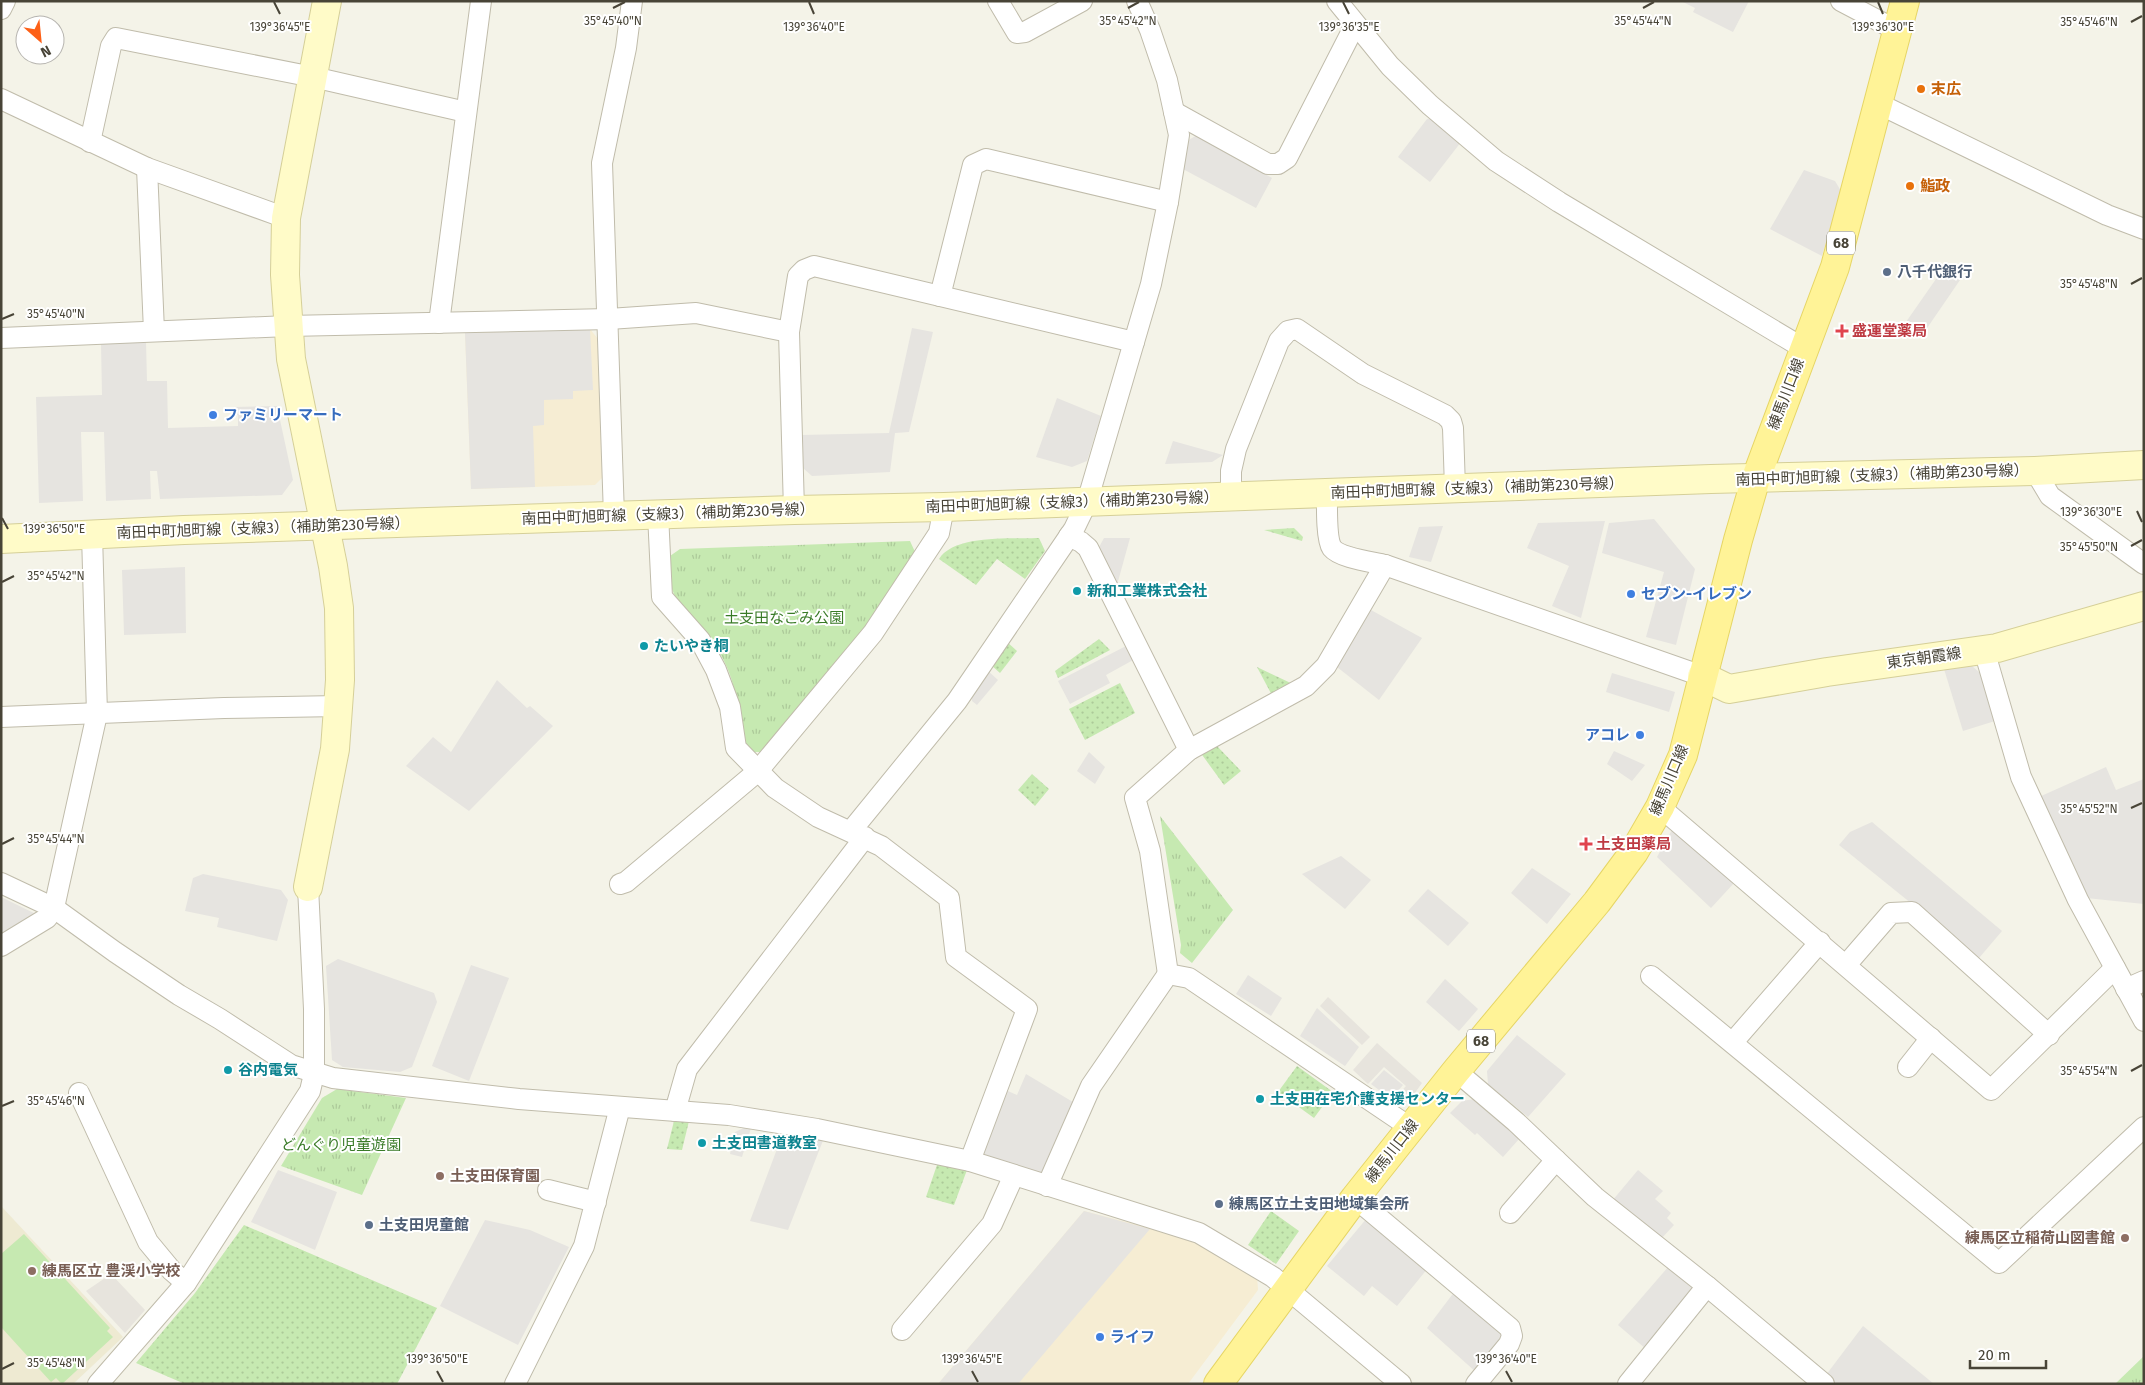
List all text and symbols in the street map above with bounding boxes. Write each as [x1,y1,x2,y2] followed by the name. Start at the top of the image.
[584,14,642,28] text: 35°45'40"N
[1099,14,1157,28] text: 35°45'42"N
[1614,14,1672,28] text: 35°45'44"N
[15,15,65,65] north arrow
[2060,15,2118,29] text: 35°45'46"N
[249,20,311,34] text: 139°36'45"E
[783,20,845,34] text: 139°36'40"E
[1318,20,1380,34] text: 139°36'35"E
[1852,20,1914,34] text: 139°36'30"E
[38,41,54,61] text: N
[1931,80,1961,98] place label: 末広
[1915,83,1927,95] marker: 末広
[1920,177,1950,195] place label: 鮨政
[1904,180,1916,192] marker: 鮨政
[1827,232,1855,254] road number: 68
[1897,263,1972,281] place label: 八千代銀行
[1881,266,1893,278] marker: 八千代銀行
[2060,277,2118,291] text: 35°45'48"N
[27,307,85,321] text: 35°45'40"N
[1852,322,1927,340] place label: 盛運堂薬局
[1836,325,1848,337] marker: 盛運堂薬局
[1764,356,1808,432] street label: 練馬川口線
[223,406,343,424] place label: ファミリーマート
[207,409,219,421] marker: ファミリーマート
[1735,461,2029,489] street label: 南田中町旭町線（支線3）（補助第230号線）
[1330,474,1624,502] street label: 南田中町旭町線（支線3）（補助第230号線）
[925,488,1219,516] street label: 南田中町旭町線（支線3）（補助第230号線）
[521,500,815,528] street label: 南田中町旭町線（支線3）（補助第230号線）
[2060,505,2122,519] text: 139°36'30"E
[116,514,410,542] street label: 南田中町旭町線（支線3）（補助第230号線）
[23,522,85,536] text: 139°36'50"E
[2060,540,2118,554] text: 35°45'50"N
[27,569,85,583] text: 35°45'42"N
[1087,582,1207,600] place label: 新和工業株式会社
[1071,585,1083,597] marker: 新和工業株式会社
[1641,585,1752,603] place label: セブン-イレブン
[1625,588,1637,600] marker: セブン-イレブン
[724,609,844,627] park label: 土支田なごみ公園
[654,637,729,655] place label: たいやき桐
[638,640,650,652] marker: たいやき桐
[1886,644,1962,672] street label: 東京朝霞線
[1585,726,1630,744] place label: アコレ
[1634,729,1646,741] marker: アコレ
[1646,742,1692,818] street label: 練馬川口線
[2060,802,2118,816] text: 35°45'52"N
[27,832,85,846] text: 35°45'44"N
[1596,835,1671,853] place label: 土支田薬局
[1580,838,1592,850] marker: 土支田薬局
[1467,1030,1495,1052] road number: 68
[238,1061,298,1079] place label: 谷内電気
[222,1064,234,1076] marker: 谷内電気
[2060,1064,2118,1078] text: 35°45'54"N
[1270,1090,1465,1108] place label: 土支田在宅介護支援センター
[1254,1093,1266,1105] marker: 土支田在宅介護支援センター
[27,1094,85,1108] text: 35°45'46"N
[1362,1116,1422,1186] street label: 練馬川口線
[712,1134,817,1152] place label: 土支田書道教室
[281,1136,401,1154] park label: どんぐり児童遊園
[696,1137,708,1149] marker: 土支田書道教室
[450,1167,540,1185] place label: 土支田保育園
[434,1170,446,1182] marker: 土支田保育園
[1229,1195,1409,1213] place label: 練馬区立土支田地域集会所
[1213,1198,1225,1210] marker: 練馬区立土支田地域集会所
[379,1216,469,1234] place label: 土支田児童館
[363,1219,375,1231] marker: 土支田児童館
[1965,1229,2115,1247] place label: 練馬区立稲荷山図書館
[2119,1232,2131,1244] marker: 練馬区立稲荷山図書館
[42,1262,181,1280] place label: 練馬区立 豊渓小学校
[26,1265,38,1277] marker: 練馬区立 豊渓小学校
[1110,1328,1155,1346] place label: ライフ
[1094,1331,1106,1343] marker: ライフ
[1970,1338,2046,1370] scale bar
[1978,1346,2011,1364] text: 20 m
[406,1352,468,1366] text: 139°36'50"E
[941,1352,1003,1366] text: 139°36'45"E
[1475,1352,1537,1366] text: 139°36'40"E
[27,1356,85,1370] text: 35°45'48"N

